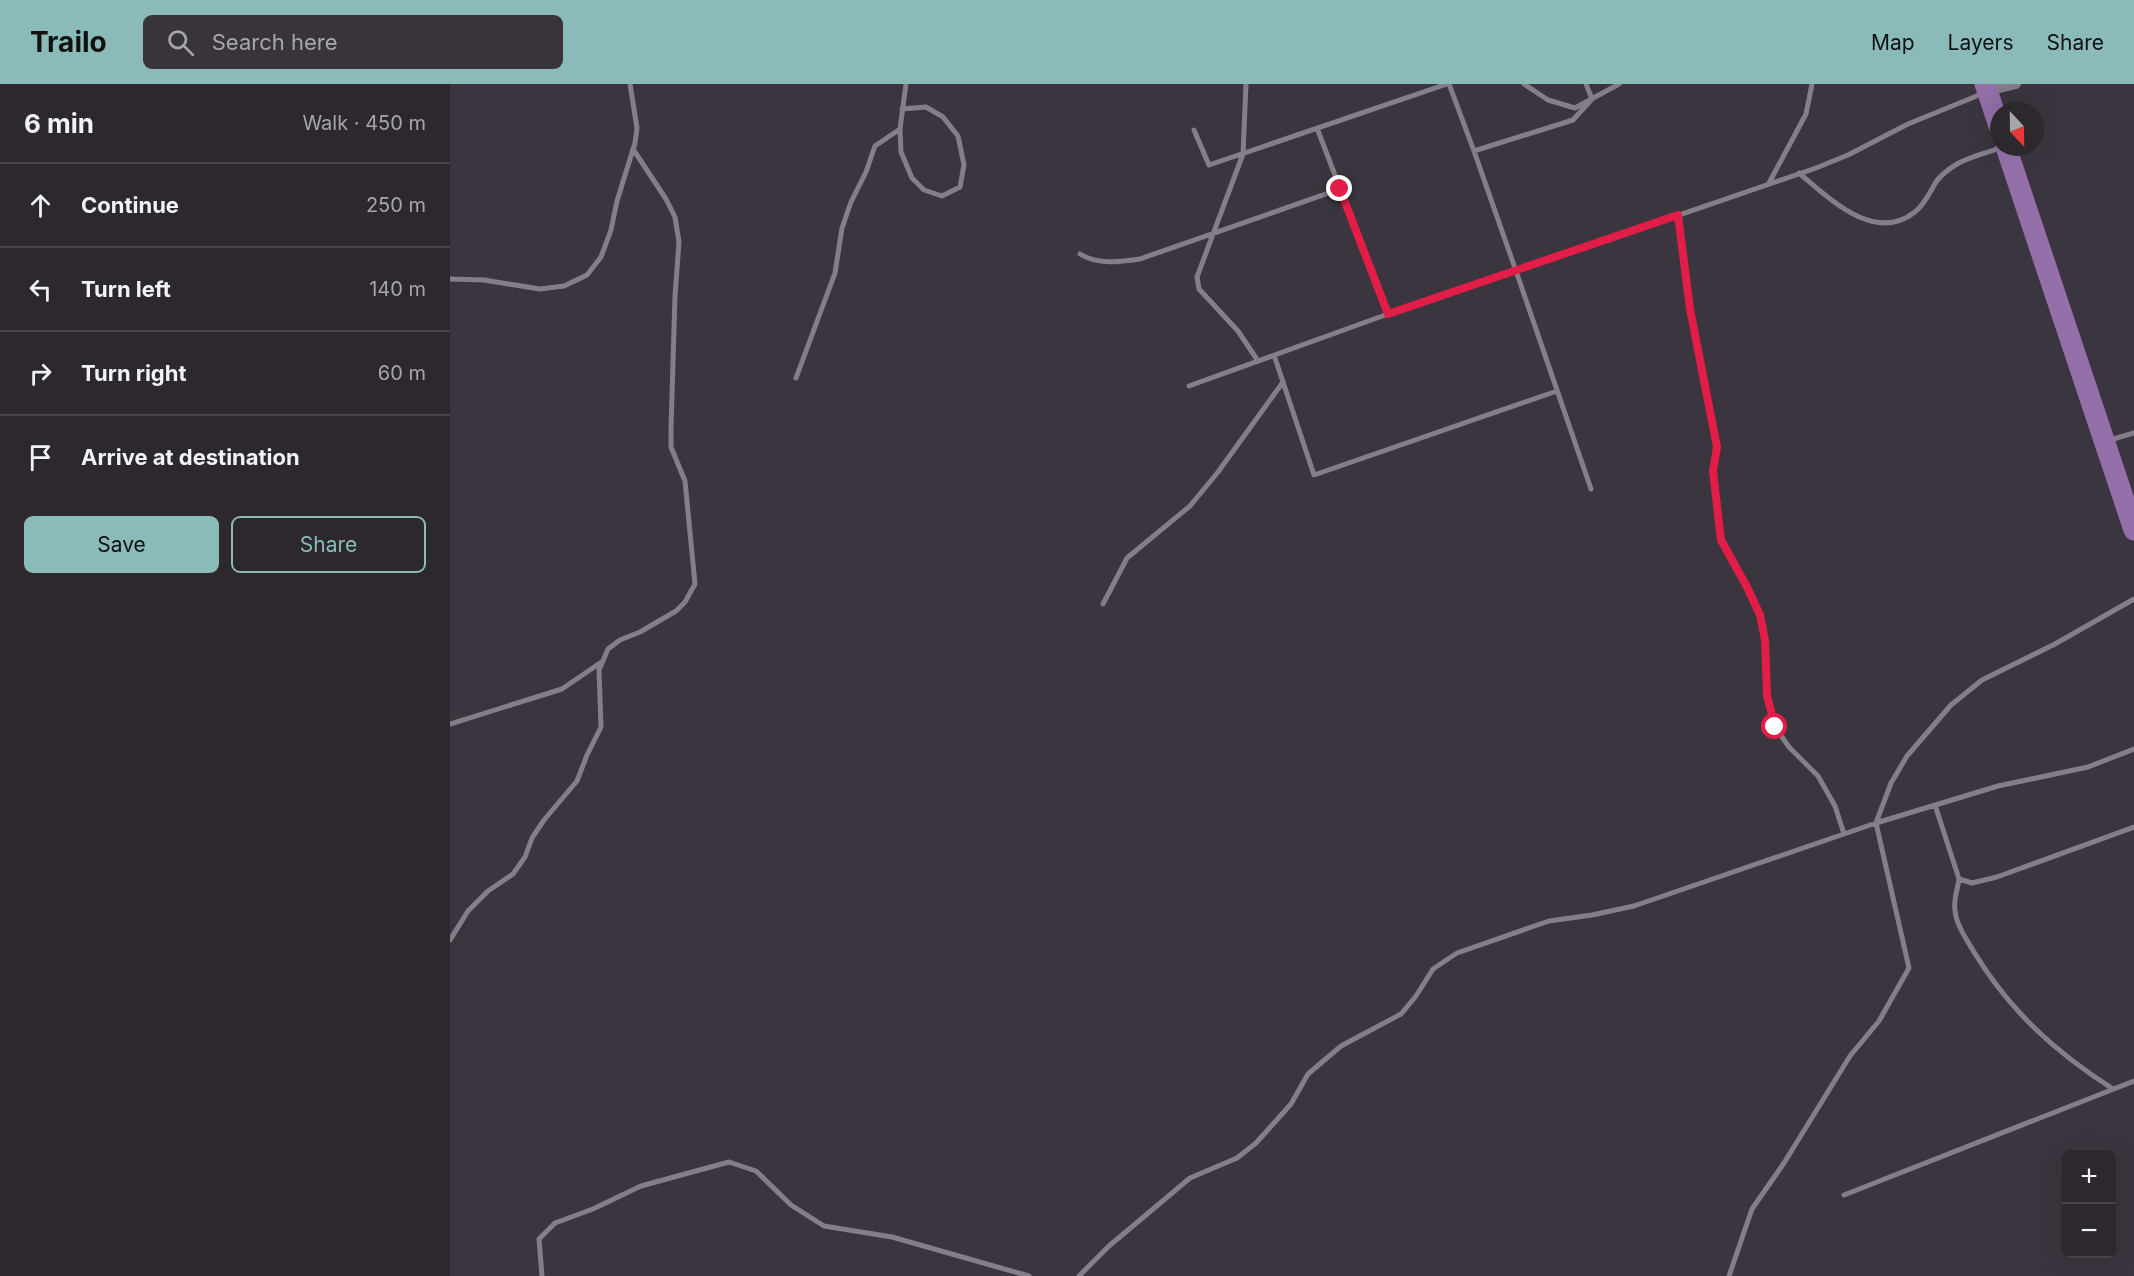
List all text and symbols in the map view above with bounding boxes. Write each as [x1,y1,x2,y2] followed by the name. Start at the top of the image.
[143,15,563,69] search box
[30,25,107,59] text: Trailo
[164,26,197,59] icon: search
[212,29,338,55] text: Search here
[1871,30,1915,55] text: Map
[1948,30,2014,55] text: Layers
[2047,30,2104,55] text: Share
[1990,102,2044,156] north arrow
[24,108,94,139] text: 6 min
[302,111,426,135] text: Walk · 450 m
[1326,175,1352,201] route end
[24,189,57,222] icon: ahead
[81,192,179,218] text: Continue
[366,193,426,217] text: 250 m
[24,273,57,306] icon: left
[81,276,171,302] text: Turn left
[369,277,426,301] text: 140 m
[24,357,57,390] icon: right
[81,360,187,386] text: Turn right
[378,361,426,385] text: 60 m
[24,441,57,474] icon: arrive
[81,444,300,470] text: Arrive at destination
[24,516,219,573] button: Save
[231,516,426,573] button: Share
[1761,713,1787,739] route start
[2062,1150,2116,1258] map controls
[2062,1150,2116,1204] button: +
[2062,1204,2116,1258] button: −

